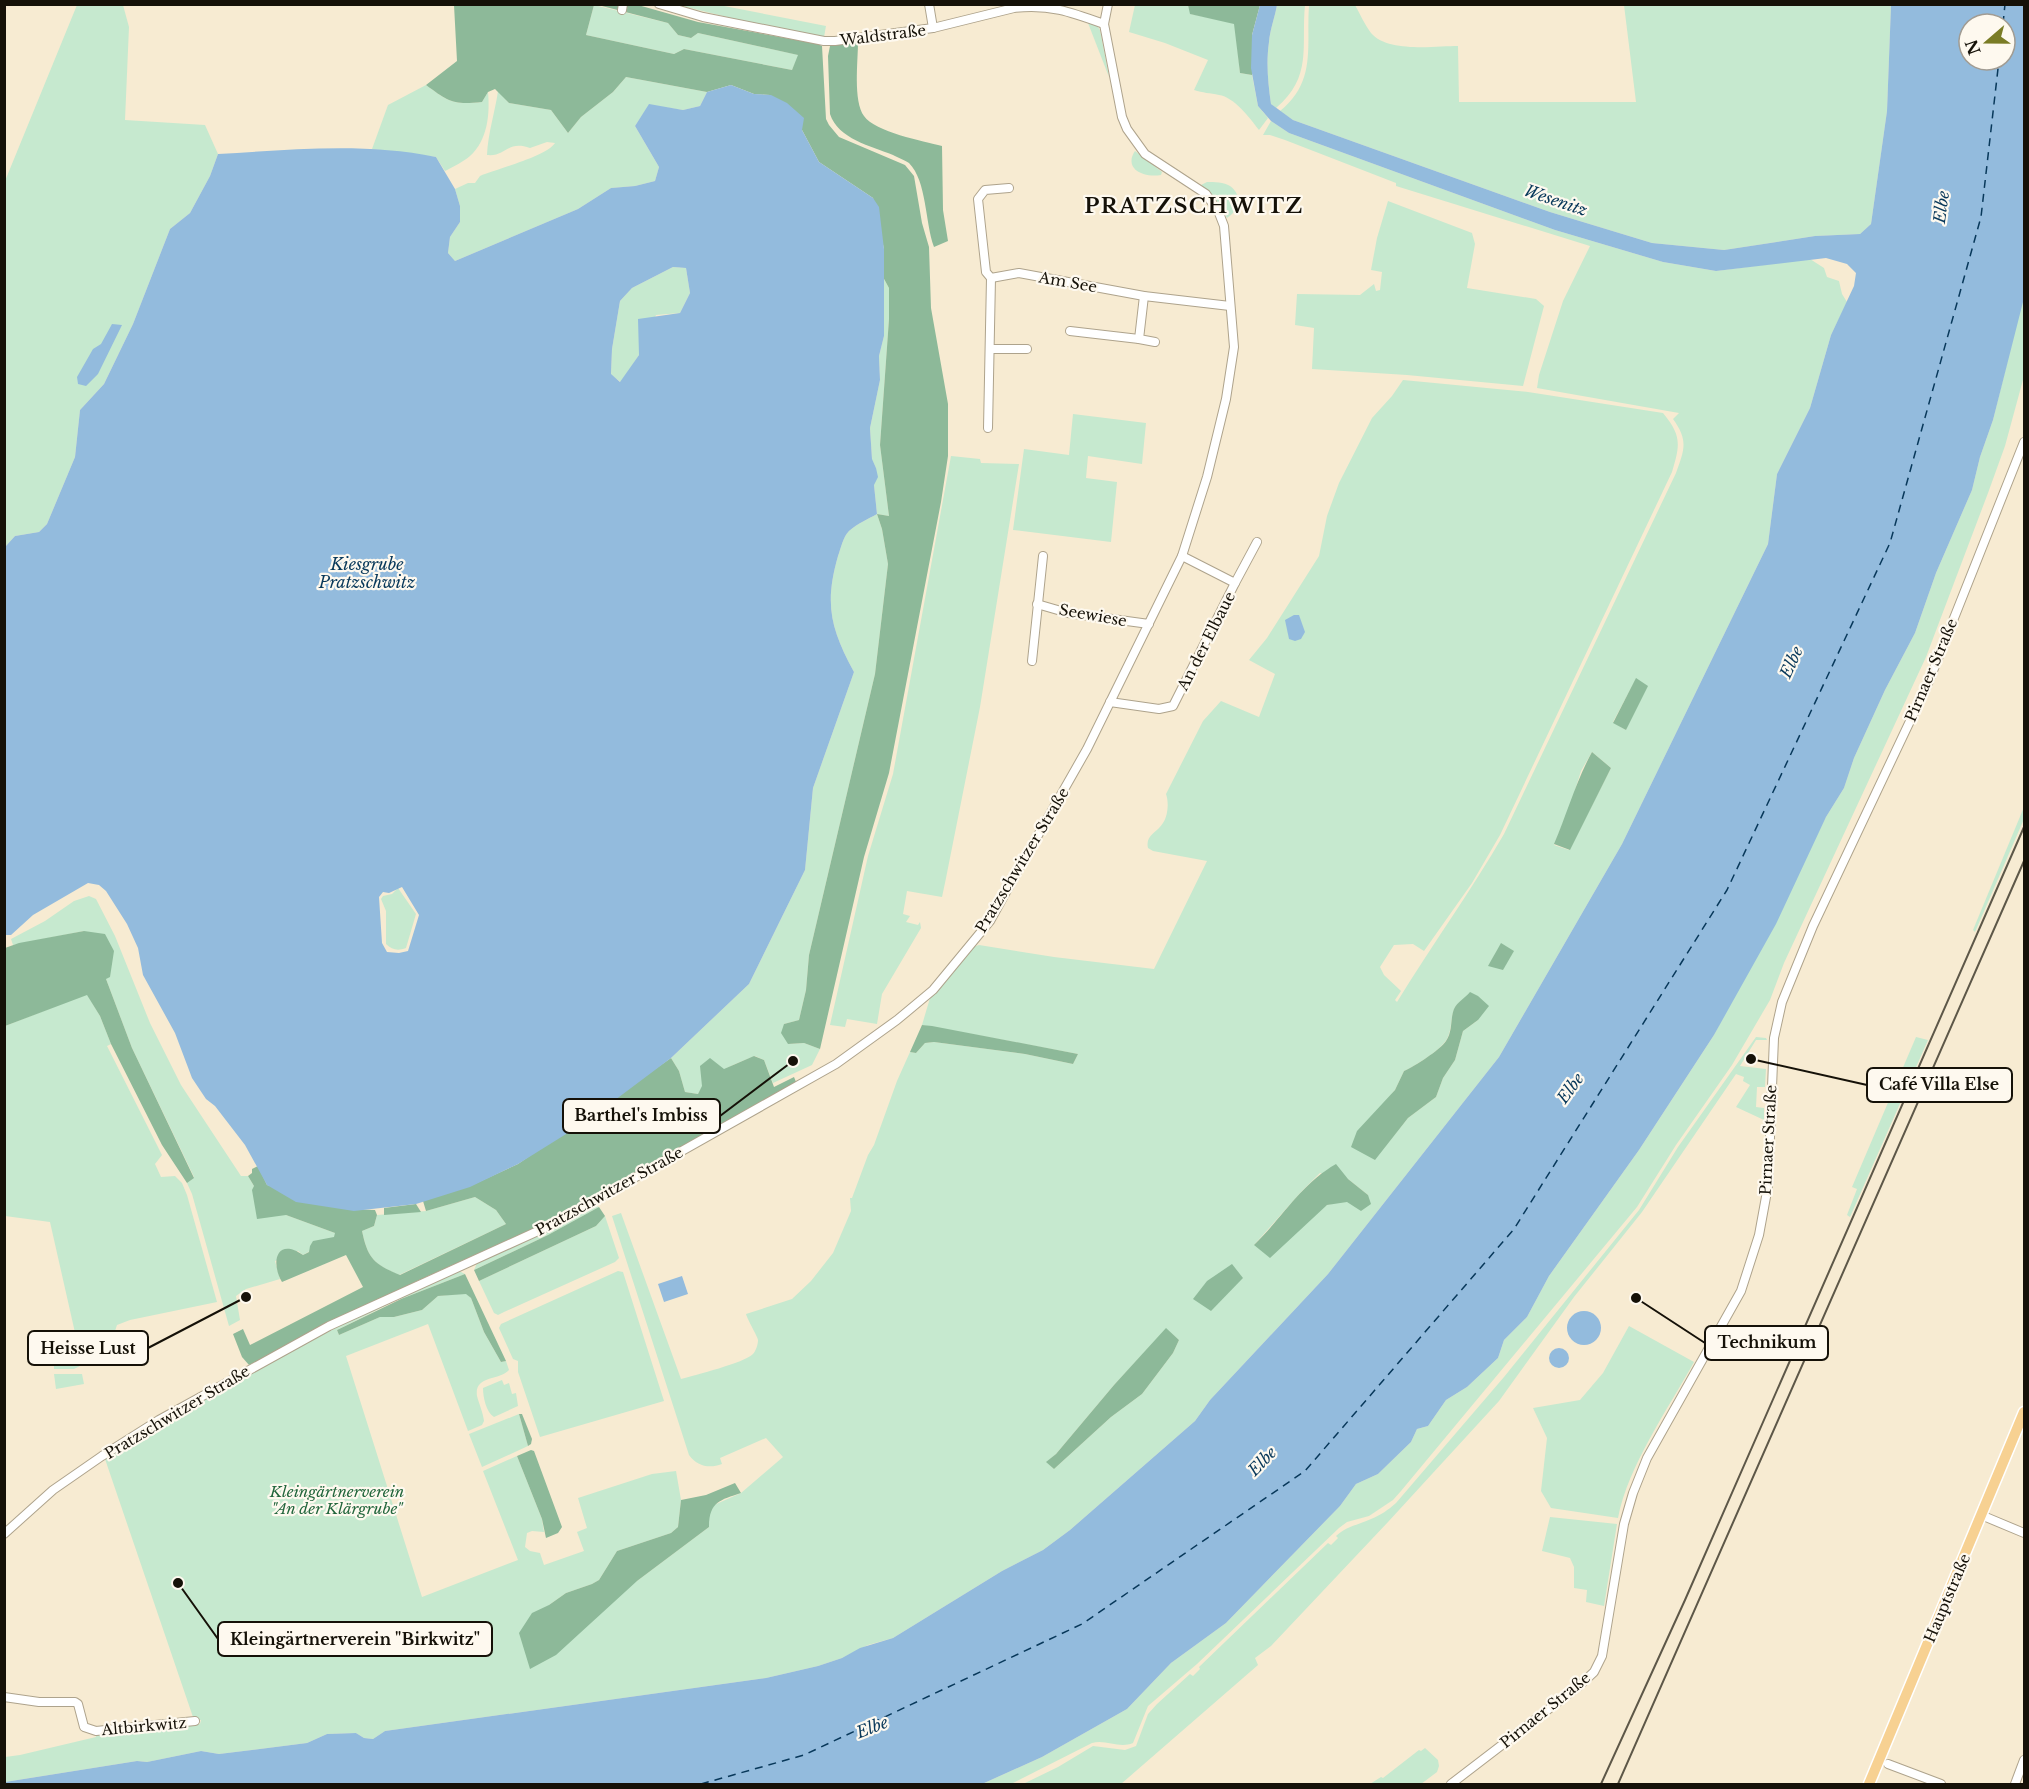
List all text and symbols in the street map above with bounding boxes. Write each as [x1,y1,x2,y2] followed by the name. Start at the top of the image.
[1957,12,2017,72] north arrow
[838,20,927,50] street label: Waldstraße
[1961,37,1985,58] text: N
[1522,180,1590,220] water label: Wesenitz
[1929,189,1953,226] water label: Elbe
[1084,193,1304,219] district label: PRATZSCHWITZ
[1036,267,1099,296] street label: Am See
[318,554,415,592] water label: Kiesgrube Pratzschwitz
[1172,588,1239,695] street label: An der Elbaue
[1058,600,1128,630] street label: Seewiese
[1901,615,1961,725] street label: Pirnaer Straße
[1775,642,1807,682] water label: Elbe
[971,784,1073,936] street label: Pratzschwitzer Straße
[1552,1068,1588,1108] water label: Elbe
[1867,1068,2012,1102] callout: Café Villa Else
[1879,1074,1999,1094] text: Café Villa Else
[1756,1084,1780,1196] street label: Pirnaer Straße
[563,1099,720,1133] callout: Barthel's Imbiss
[574,1105,708,1125] text: Barthel's Imbiss
[532,1142,686,1240] street label: Pratzschwitzer Straße
[1705,1326,1828,1360] callout: Technikum
[28,1331,148,1365] callout: Heisse Lust
[1718,1332,1817,1352] text: Technikum
[40,1338,137,1358] text: Heisse Lust
[101,1361,253,1463] street label: Pratzschwitzer Straße
[1243,1442,1281,1480] water label: Elbe
[269,1482,404,1518] park label: Kleingärtnerverein "An der Klärgrube"
[1920,1551,1974,1645] street label: Hauptstraße
[218,1622,492,1656] callout: Kleingärtnerverein "Birkwitz"
[230,1629,480,1649] text: Kleingärtnerverein "Birkwitz"
[1496,1668,1594,1752] street label: Pirnaer Straße
[852,1712,891,1743] water label: Elbe
[100,1713,187,1739] street label: Altbirkwitz

